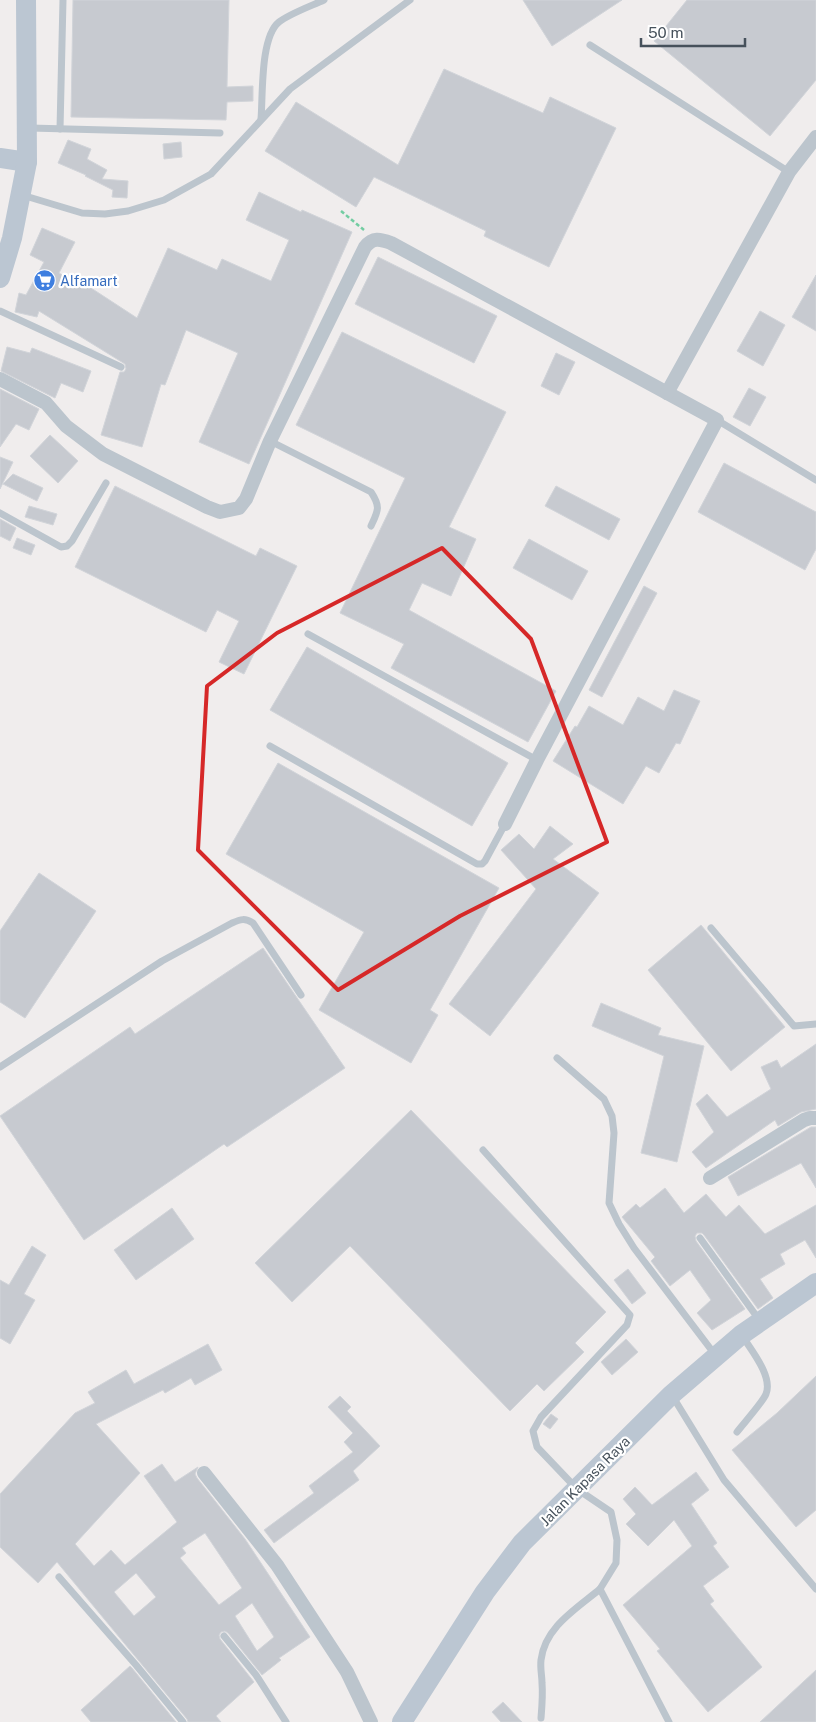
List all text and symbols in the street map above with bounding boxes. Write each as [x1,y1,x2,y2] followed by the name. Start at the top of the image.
[641,15,745,47] scale bar
[648,24,683,41] text: 50 m
[32,269,56,293] supermarket icon: Alfamart
[60,273,118,289] place label: Alfamart
[537,1433,633,1529] street label: Jalan Kapasa Raya

